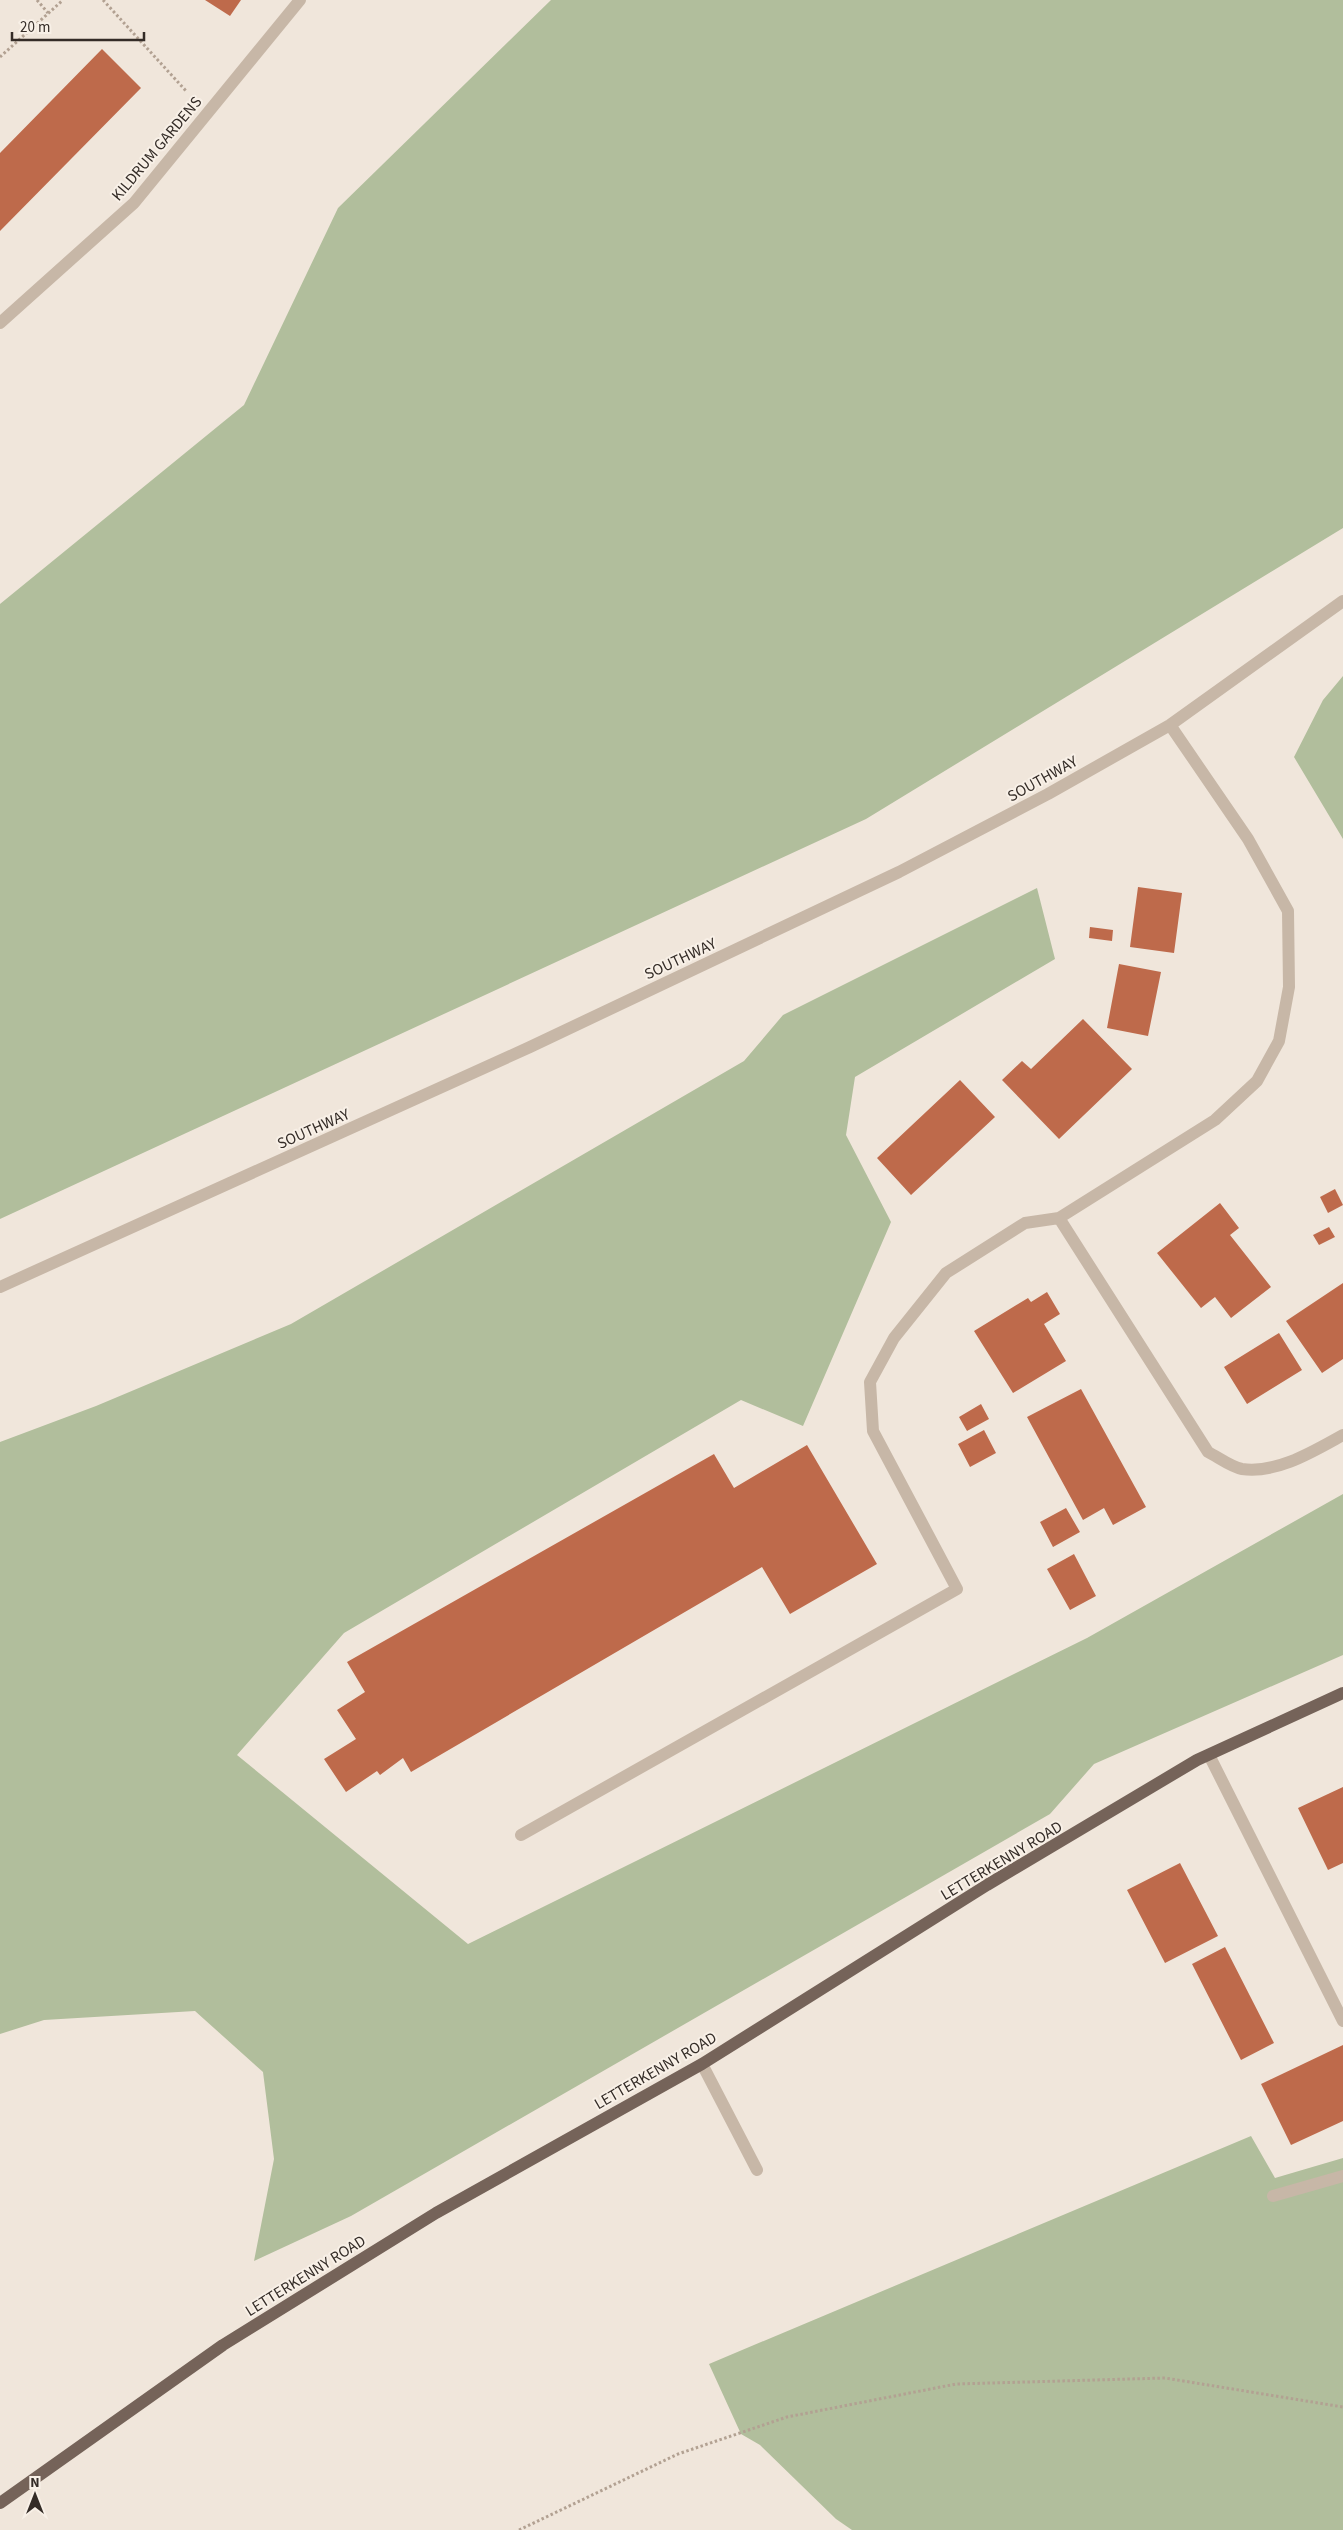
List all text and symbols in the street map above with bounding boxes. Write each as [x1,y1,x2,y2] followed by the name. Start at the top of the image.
[12,10,145,42] scale bar
[20,17,50,38] text: 20 m
[107,92,207,206] street label: KILDRUM GARDENS
[1003,750,1082,807] street label: SOUTHWAY
[641,932,720,985] street label: SOUTHWAY
[274,1103,353,1155] street label: SOUTHWAY
[937,1816,1067,1906] street label: LETTERKENNY ROAD
[590,2027,721,2115] street label: LETTERKENNY ROAD
[241,2230,370,2322] street label: LETTERKENNY ROAD
[10,2470,60,2520] north arrow
[30,2473,40,2493] text: N

